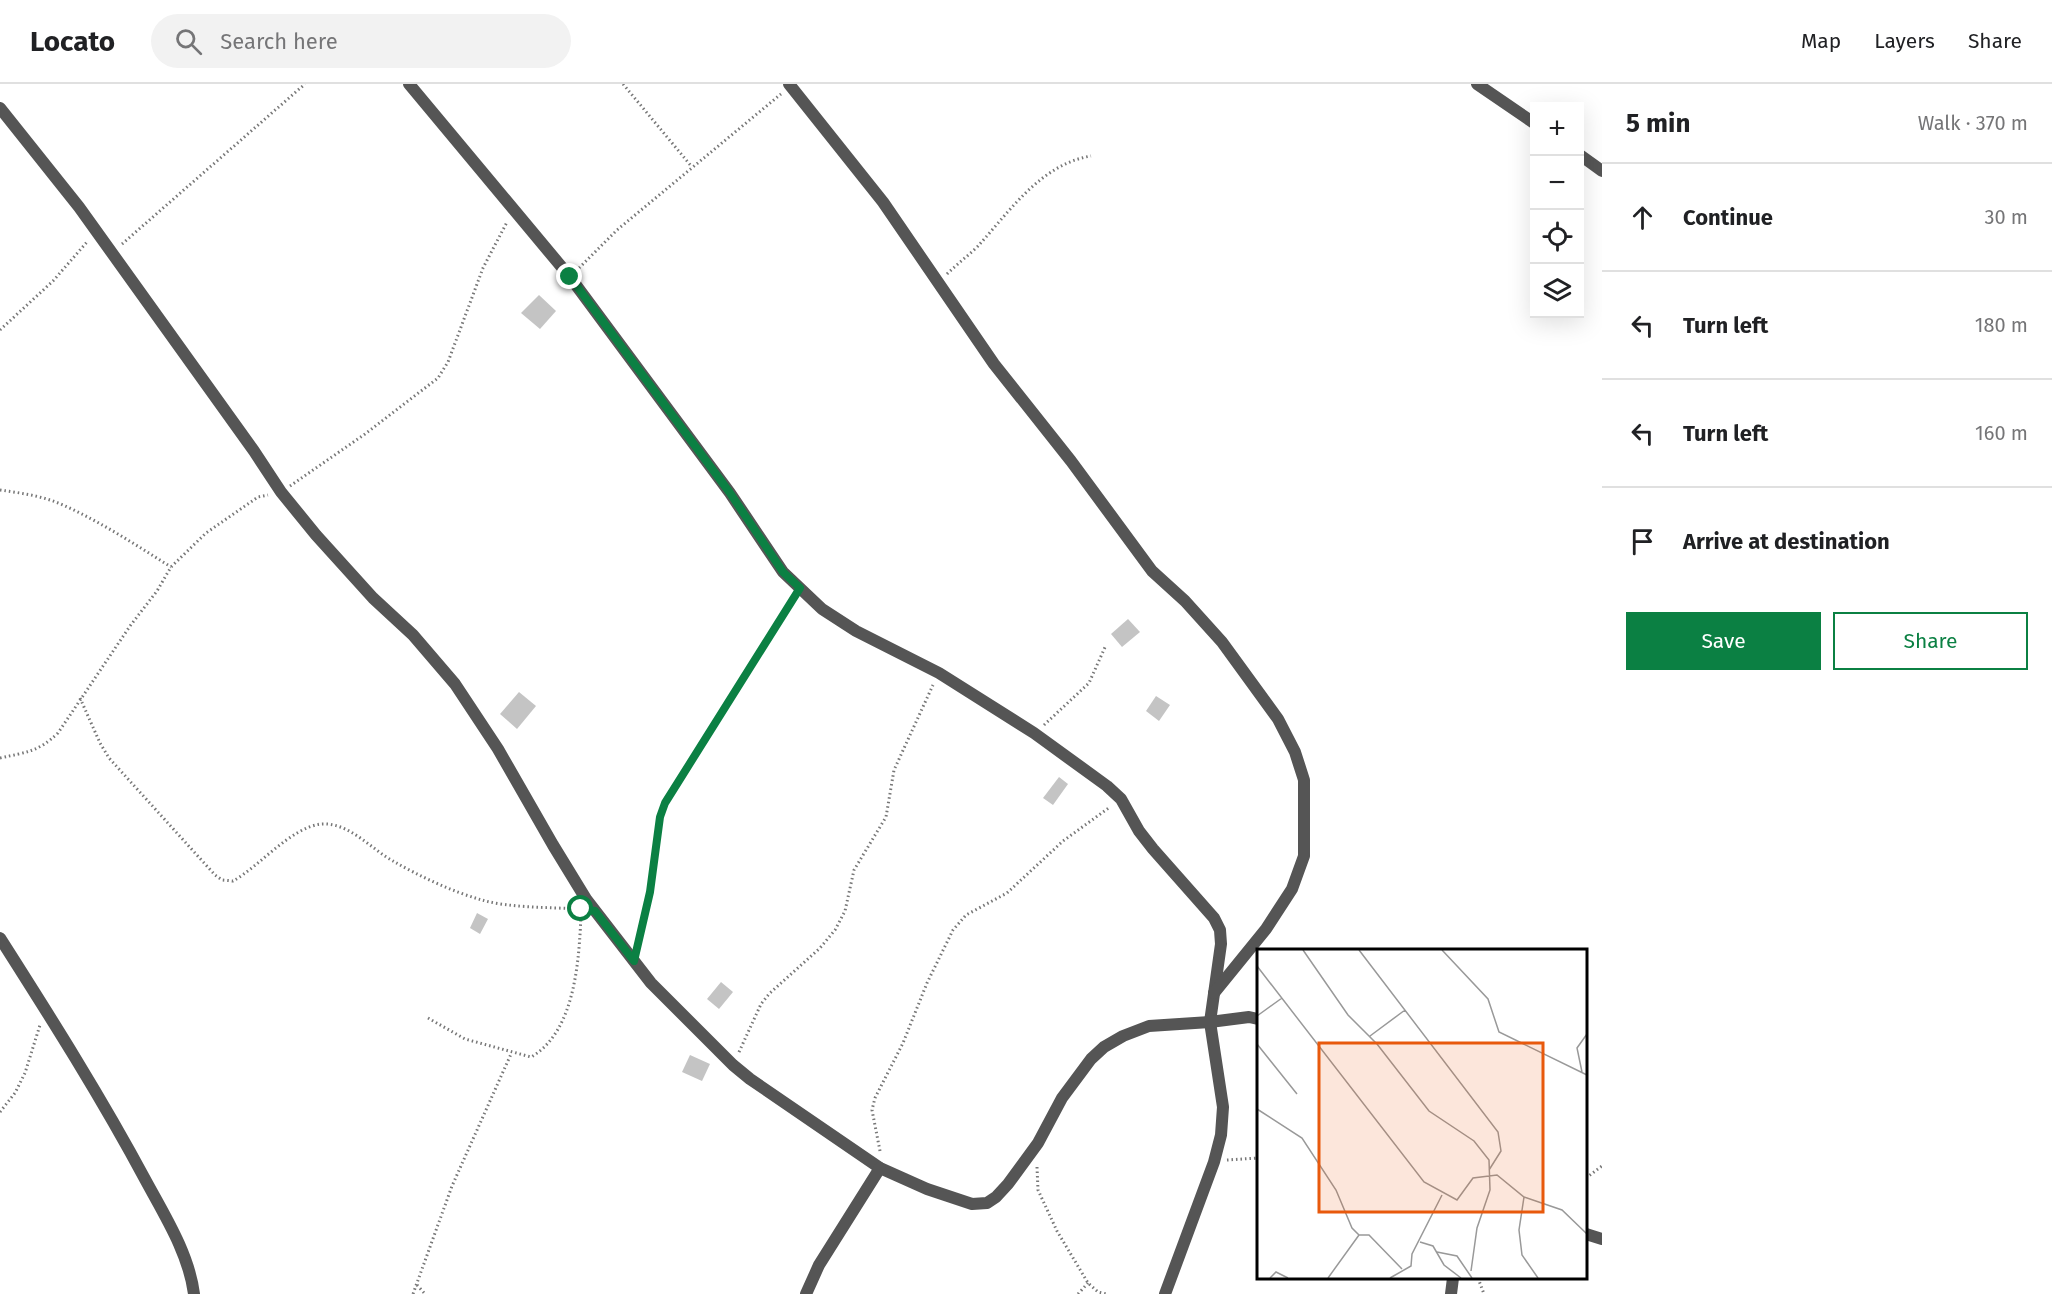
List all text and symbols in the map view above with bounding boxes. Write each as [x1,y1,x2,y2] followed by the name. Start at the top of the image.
[151,14,571,68] search box
[30,25,115,58] text: Locato
[172,25,205,58] icon: search
[220,28,338,55] text: Search here
[1801,28,1841,54] text: Map
[1874,28,1935,54] text: Layers
[1968,28,2022,54] text: Share
[1530,102,1584,318] map controls
[1530,102,1584,156] button: +
[1626,108,1690,139] text: 5 min
[1918,111,2028,135] text: Walk · 370 m
[1530,156,1584,210] button: −
[1626,201,1659,234] icon: ahead
[1683,204,1773,231] text: Continue
[1984,205,2028,229] text: 30 m
[1530,210,1584,264] button: locate
[556,263,582,289] route end
[1530,264,1584,318] button: layers
[1626,309,1659,342] icon: left
[1683,312,1768,339] text: Turn left
[1975,313,2028,337] text: 180 m
[1626,417,1659,450] icon: left
[1683,420,1768,447] text: Turn left
[1975,421,2028,445] text: 160 m
[1626,525,1659,558] icon: arrive
[1683,528,1890,555] text: Arrive at destination
[1626,612,1821,670] button: Save
[1833,612,2028,670] button: Share
[567,895,593,921] route start
[1257,949,1587,1279] inset map

